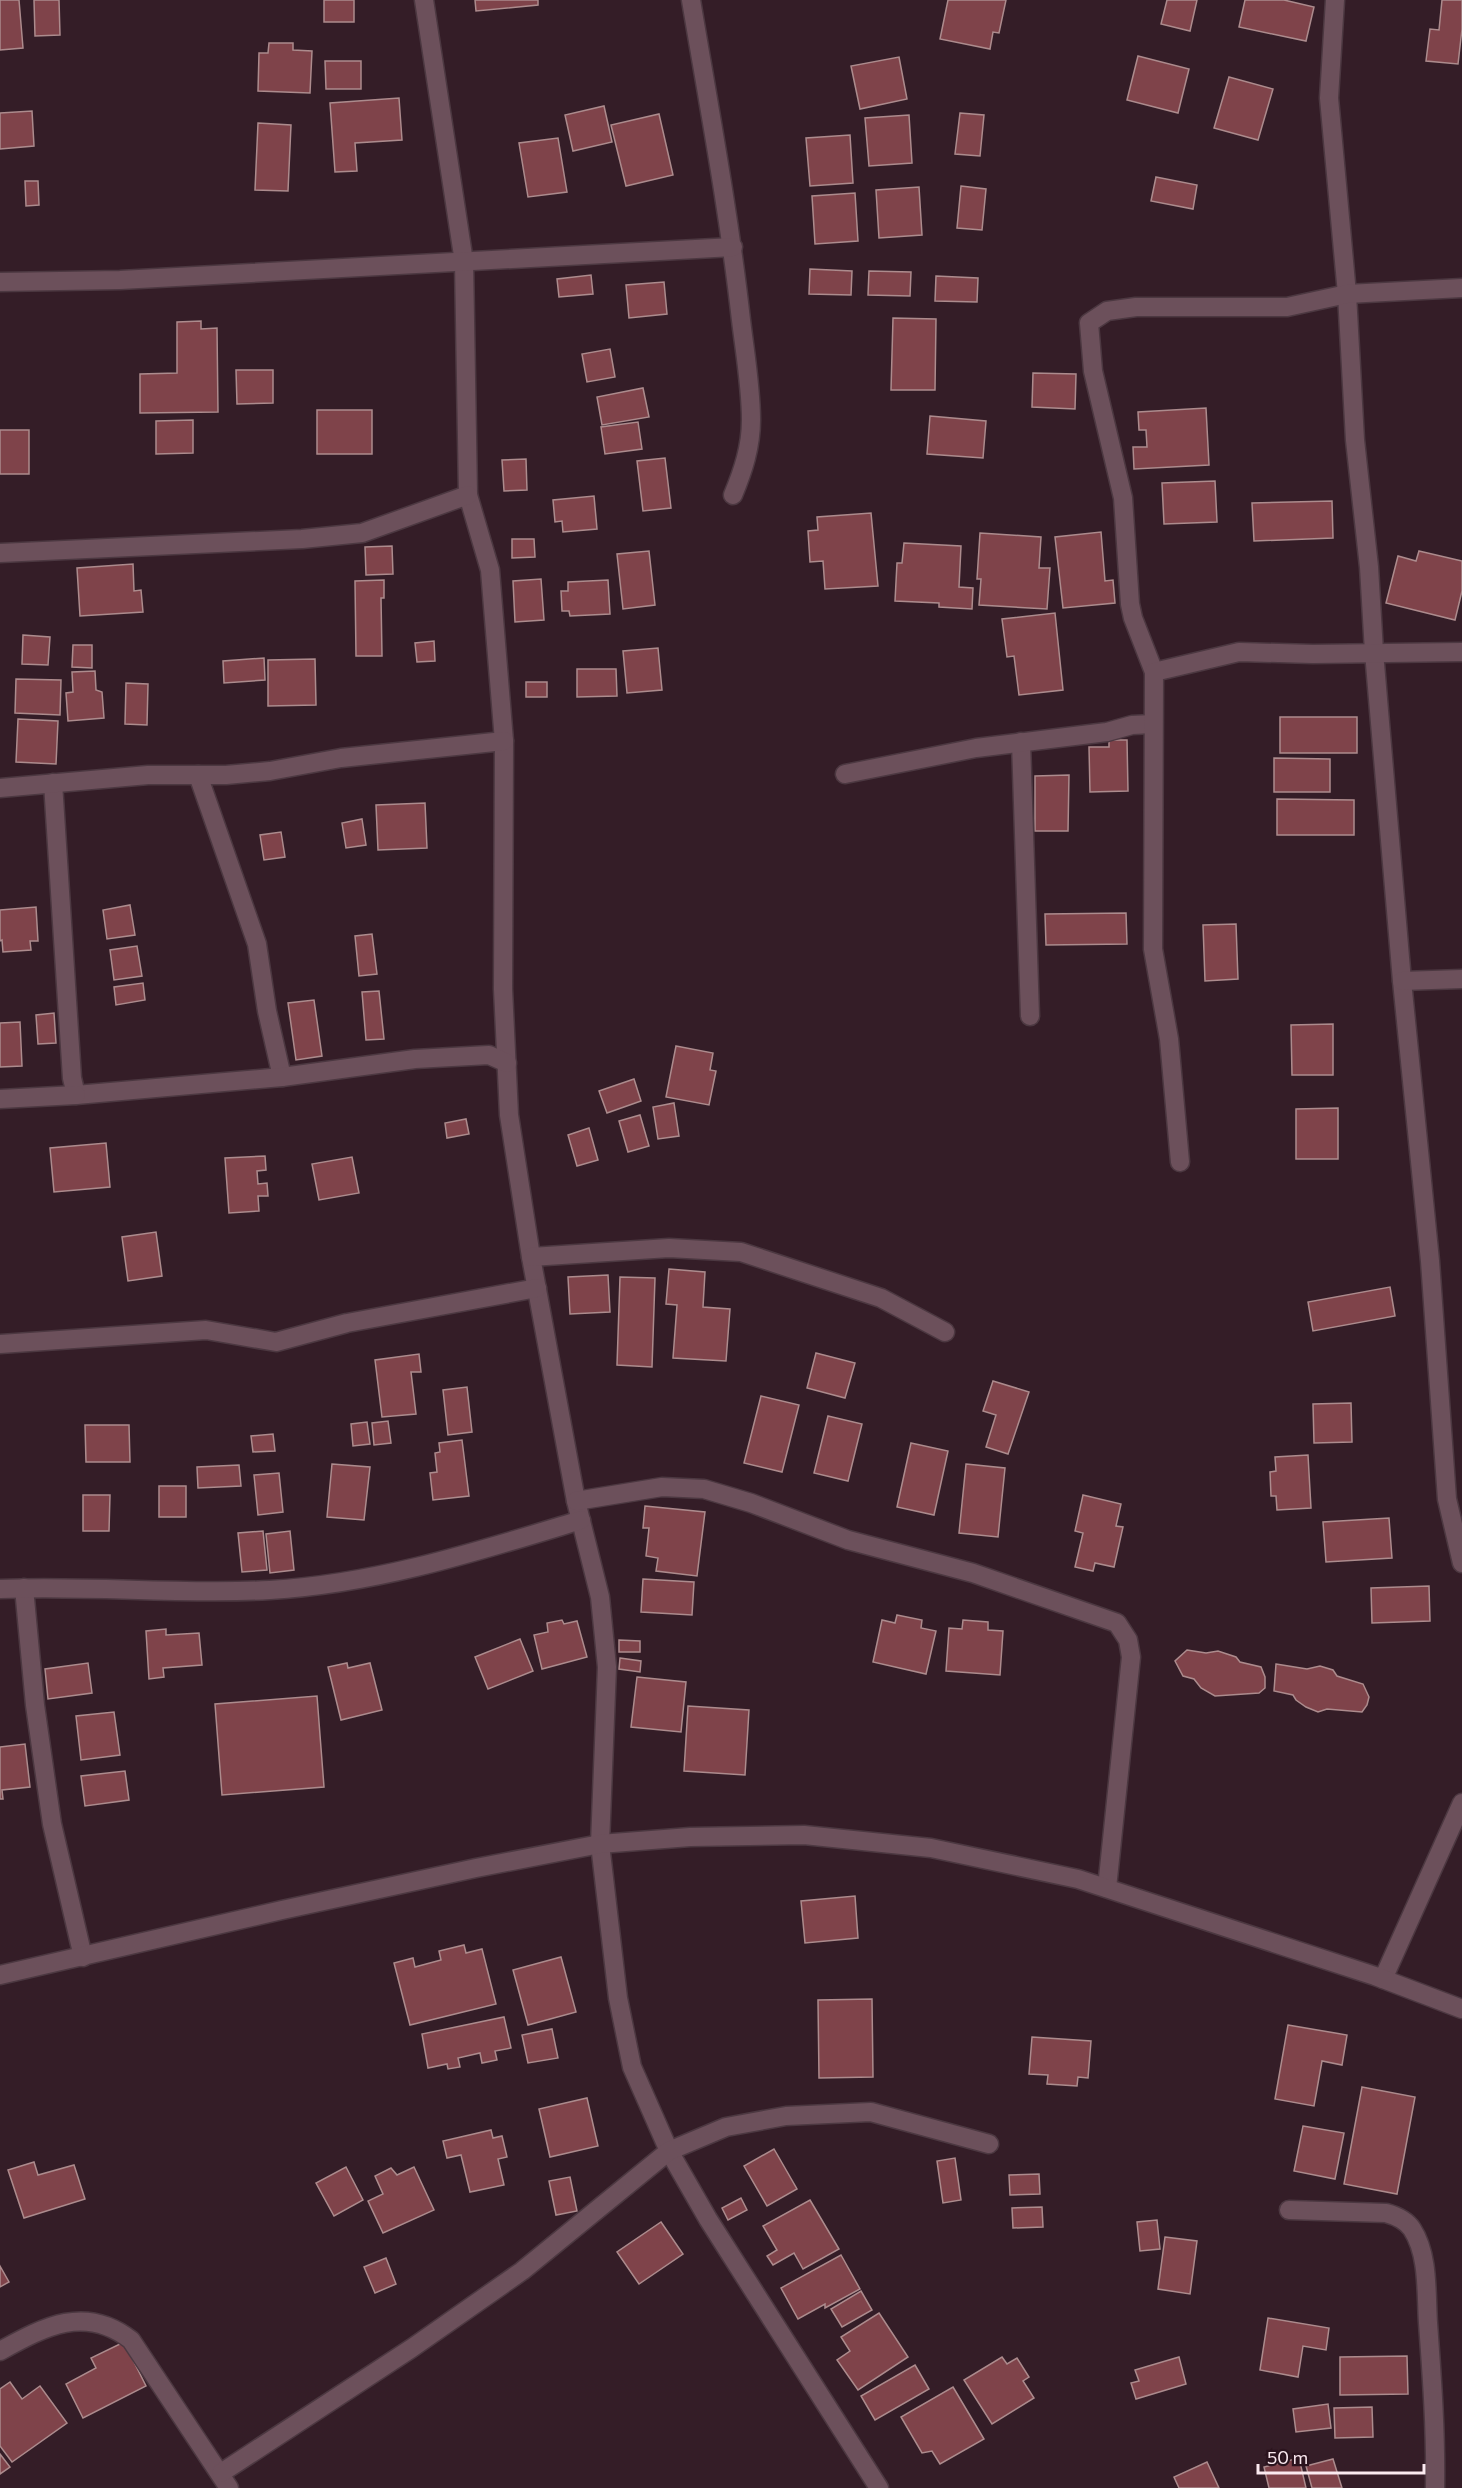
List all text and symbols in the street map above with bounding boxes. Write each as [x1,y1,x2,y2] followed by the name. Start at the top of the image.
[1258,2437,1424,2475] scale bar
[1267,2446,1308,2468] text: 50 m

